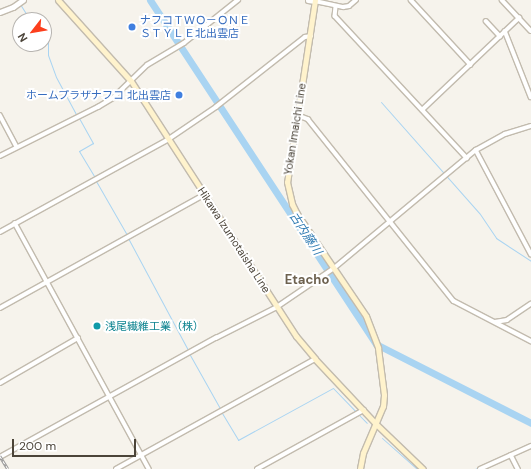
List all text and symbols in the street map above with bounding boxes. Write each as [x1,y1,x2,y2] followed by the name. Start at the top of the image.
[12,12,52,52] north arrow
[140,14,250,40] place label: ナフコＴＷＯ－ＯＮＥ ＳＴＹＬＥ北出雲店
[127,22,137,32] marker: ナフコＴＷＯ－ＯＮＥ ＳＴＹＬＥ北出雲店
[15,31,31,45] text: N
[281,82,309,176] street label: Yokan Imaichi Line
[25,88,171,102] place label: ホームプラザナフコ 北出雲店
[174,90,184,100] marker: ホームプラザナフコ 北出雲店
[195,185,273,295] street label: Hikawa Izumotaisha Line
[286,210,324,258] water label: 古内藤川
[285,272,329,288] district label: Etacho
[105,319,204,333] place label: 浅尾繊維工業（株）
[92,321,102,331] marker: 浅尾繊維工業（株）
[14,431,138,457] scale bar
[19,438,56,454] text: 200 m

